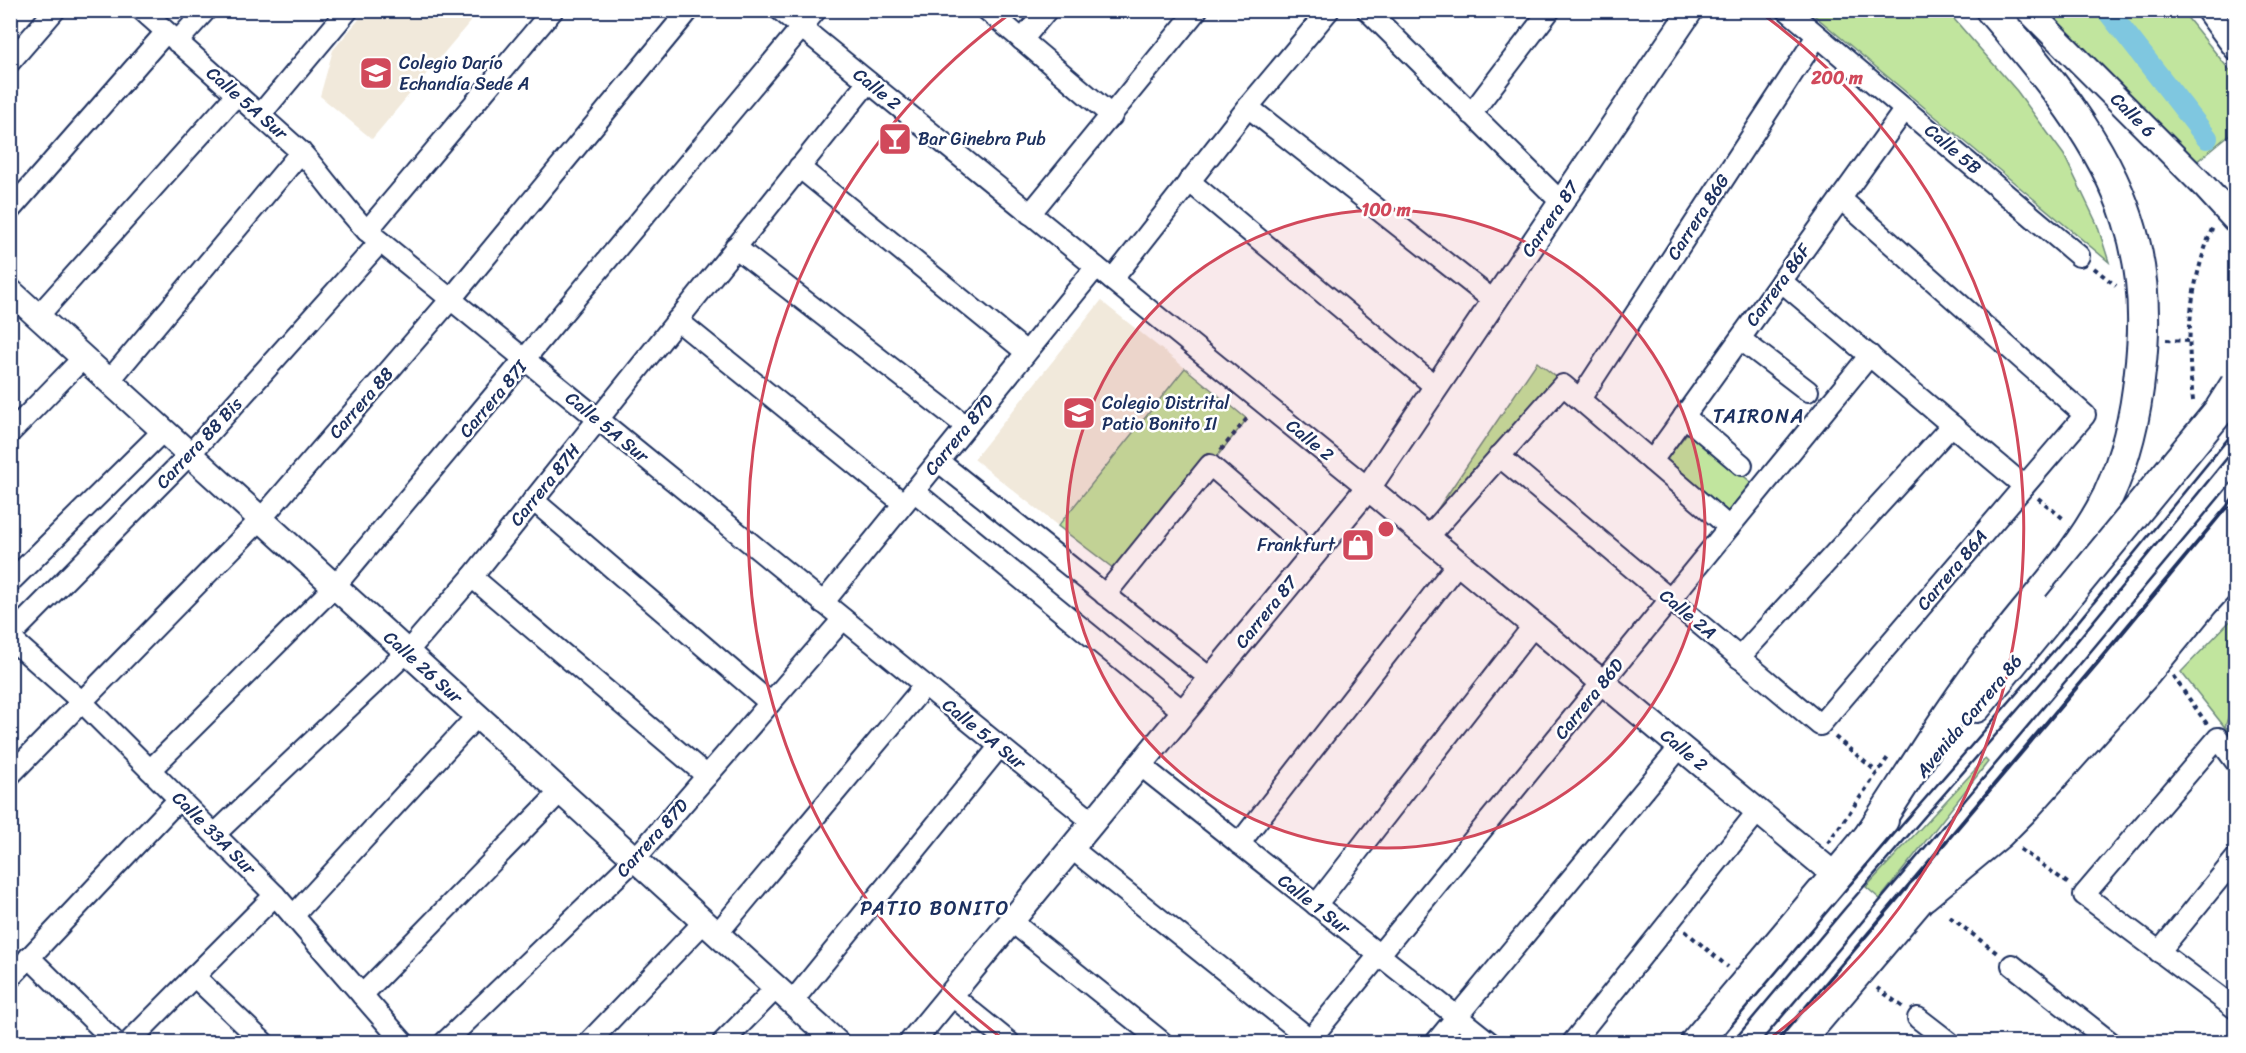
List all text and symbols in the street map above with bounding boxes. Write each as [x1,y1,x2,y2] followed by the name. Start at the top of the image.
[399,47,530,100] place label: Colegio Darío Echandía Sede A
[358,55,394,91] school or university icon: Colegio Darío Echandía Sede A
[199,58,297,149] street label: Calle 5A Sur
[846,59,908,119] street label: Calle 2
[1810,62,1863,94] text: 200 m
[2102,84,2164,146] street label: Calle 6
[1917,115,1989,183] street label: Calle 5B
[877,121,913,157] bar icon: Bar Ginebra Pub
[918,123,1046,155] place label: Bar Ginebra Pub
[1658,167,1738,267] street label: Carrera 86G
[1513,173,1588,264] street label: Carrera 87
[1362,194,1411,226] text: 100 m
[1737,236,1820,333] street label: Carrera 86F
[451,351,537,445] street label: Carrera 87I
[320,360,402,446] street label: Carrera 88
[558,383,657,472] street label: Calle 5A Sur
[916,387,1002,483] street label: Carrera 87D
[1102,387,1230,440] place label: Colegio Distrital Patio Bonito II
[148,389,251,496] street label: Carrera 88 Bis
[1061,395,1097,431] school or university icon: Colegio Distrital Patio Bonito II
[1713,399,1805,434] district label: TAIRONA
[1279,410,1341,470] street label: Calle 2
[501,436,589,534] street label: Carrera 87H
[1376,519,1396,539] centre of rings
[1908,522,1996,618] street label: Carrera 86A
[1340,527,1376,563] shop icon: Frankfurt
[1257,529,1336,561] place label: Frankfurt
[1226,567,1307,656] street label: Carrera 87
[1652,580,1724,648] street label: Calle 2A
[376,622,471,713] street label: Calle 26 Sur
[1907,647,2031,786] street label: Avenida Carrera 86
[1546,651,1632,747] street label: Carrera 86D
[935,690,1034,779] street label: Calle 5A Sur
[1653,720,1715,780] street label: Calle 2
[164,783,265,884] street label: Calle 33A Sur
[608,791,697,885] street label: Carrera 87D
[1271,865,1359,944] street label: Calle 1 Sur
[860,891,1010,926] district label: PATIO BONITO

